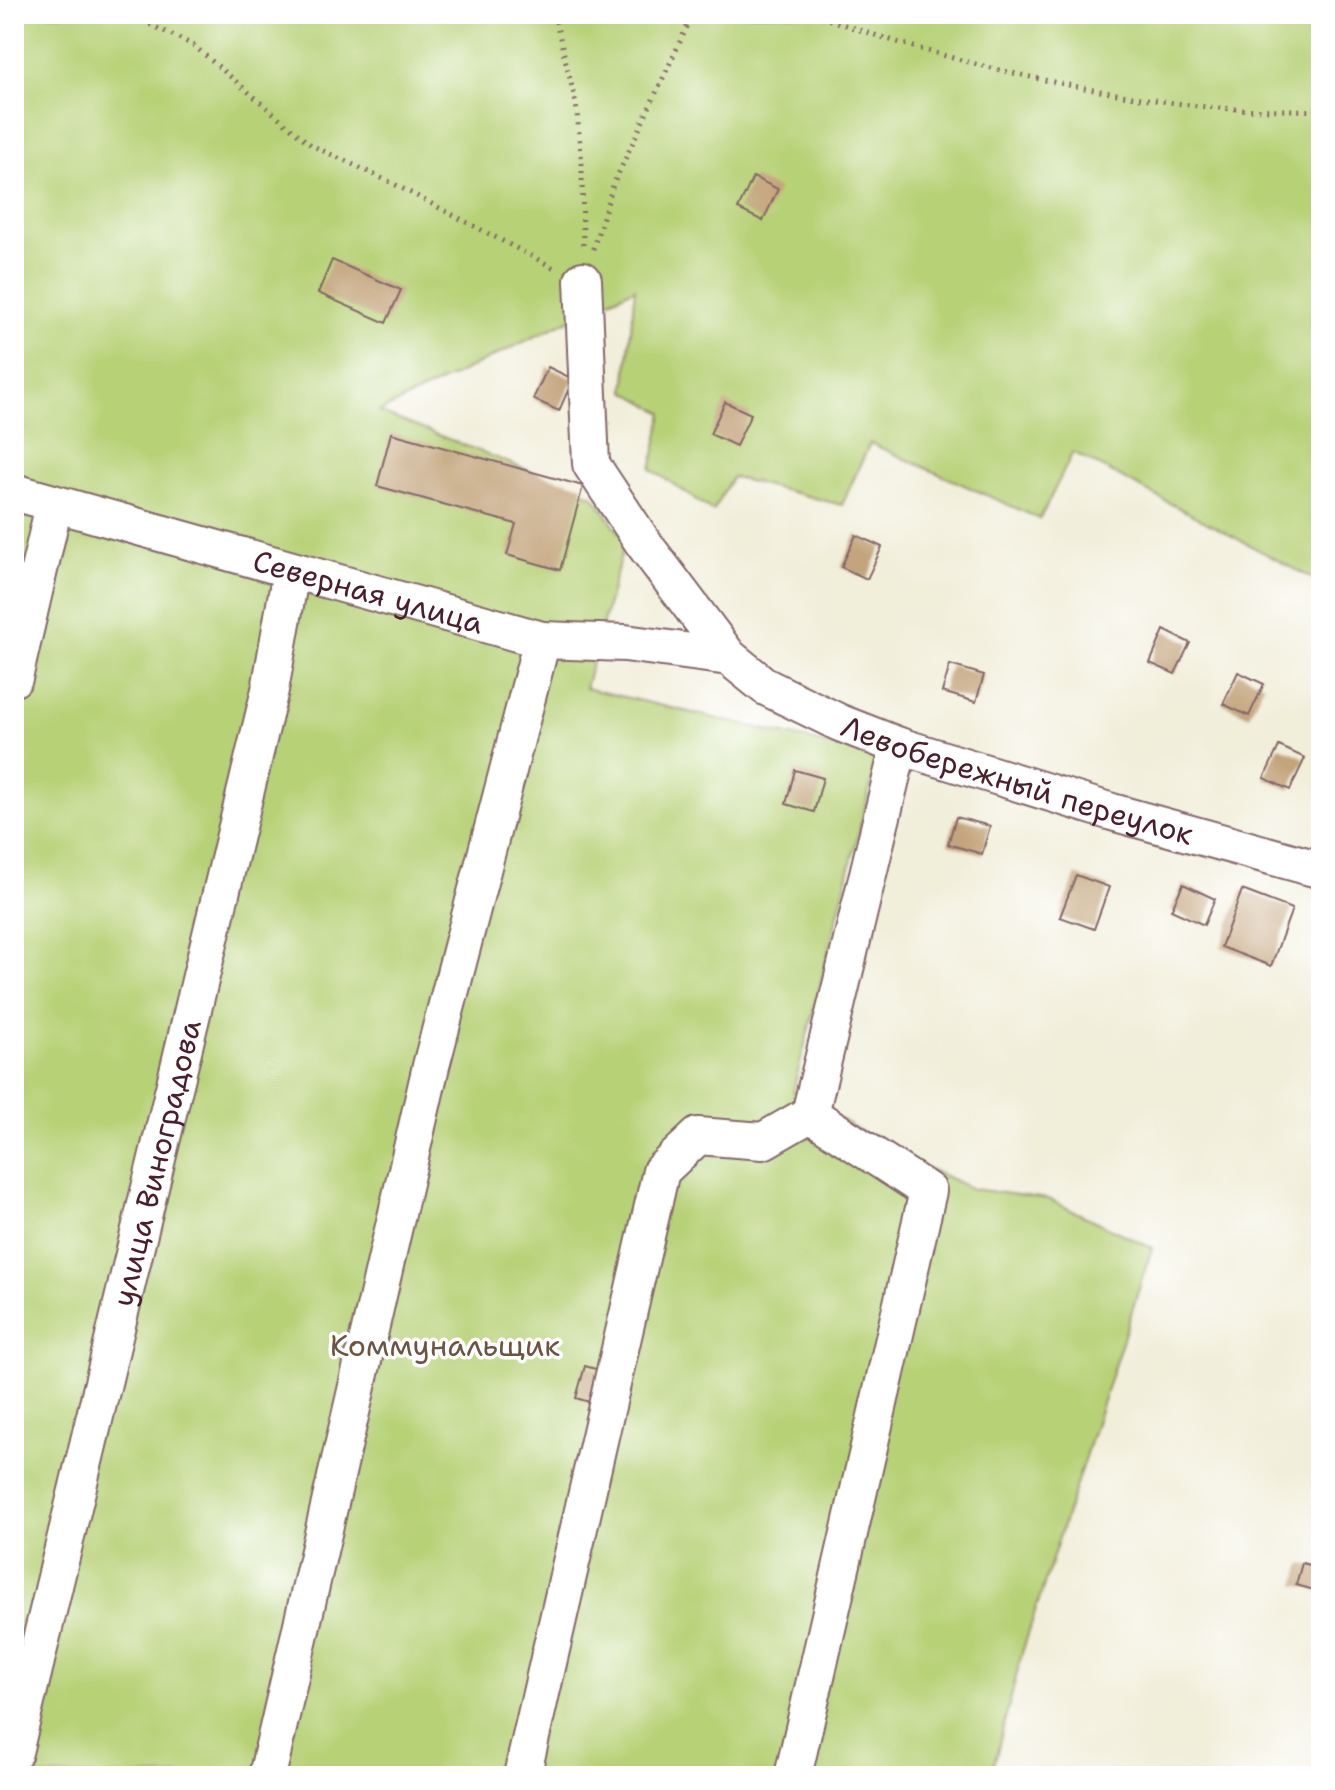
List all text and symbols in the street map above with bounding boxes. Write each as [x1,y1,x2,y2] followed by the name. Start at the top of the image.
[248,540,489,643] street label: Северная улица
[836,705,1198,854] street label: Левобережный переулок
[102,1015,210,1310] street label: улица Виноградова
[330,1325,560,1366] park label: Коммунальщик

